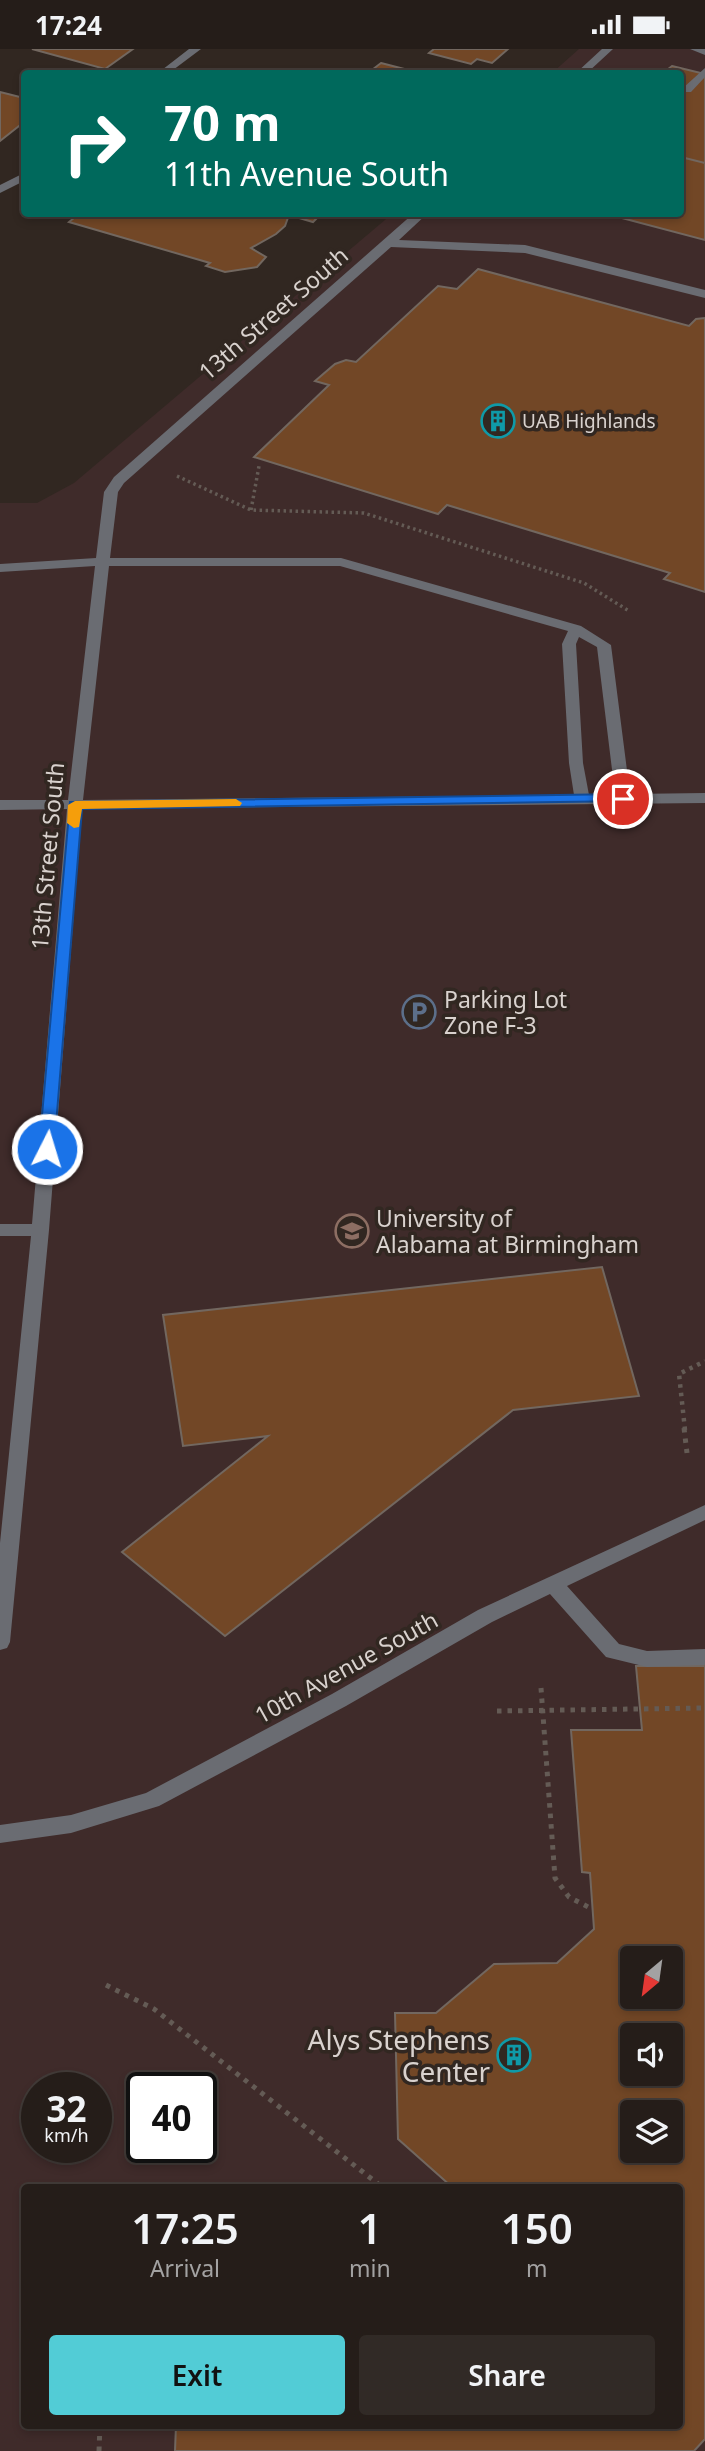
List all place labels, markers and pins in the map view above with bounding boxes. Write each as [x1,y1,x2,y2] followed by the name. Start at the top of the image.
[479,402,517,440] building icon: UAB Highlands
[522,408,656,434] place label: UAB Highlands
[593,769,653,829] pin
[444,983,567,1041] place label: Parking Lot Zone F-3
[400,993,438,1031] parking icon: Parking Lot Zone F-3
[376,1202,639,1260] place label: University of Alabama at Birmingham
[333,1212,371,1250] school or university icon: University of Alabama at Birmingham
[308,2020,490,2090] place label: Alys Stephens Center
[495,2036,533,2074] building icon: Alys Stephens Center

